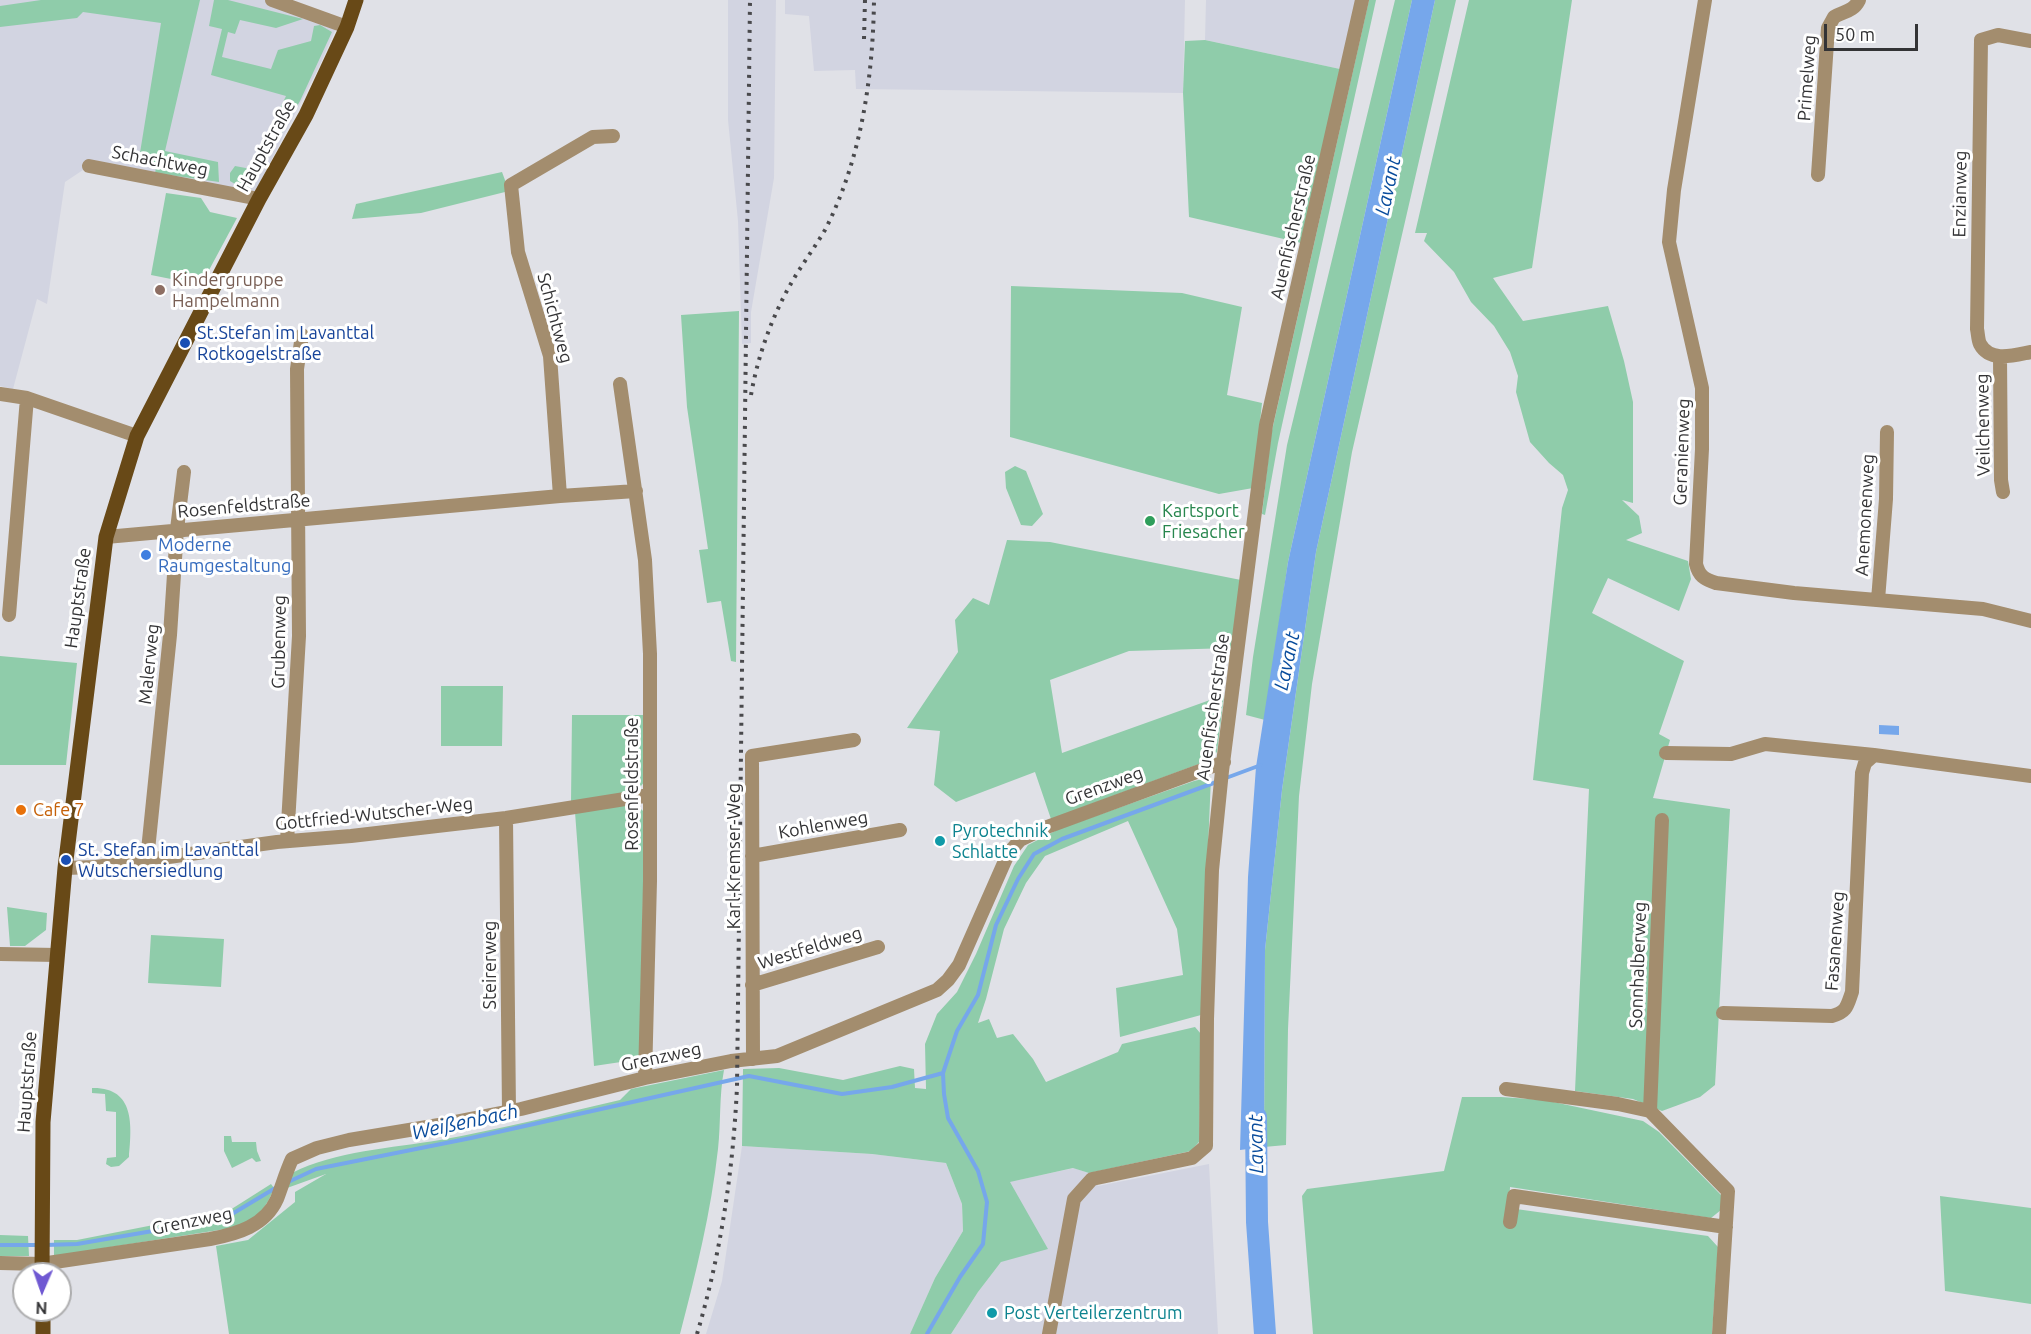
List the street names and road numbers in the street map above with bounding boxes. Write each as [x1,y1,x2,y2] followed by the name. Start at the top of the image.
[1793,34,1821,122] street label: Primelweg
[232,96,300,196] street label: Hauptstraße
[110,141,210,181] street label: Schachtweg
[1948,150,1972,238] street label: Enzianweg
[1266,152,1320,302] street label: Auenfischerstraße
[533,271,577,365] street label: Schichtweg
[1971,373,1995,477] street label: Veilchenweg
[1669,398,1695,506] street label: Geranienweg
[1851,453,1879,577] street label: Anemonenweg
[177,489,311,523] street label: Rosenfeldstraße
[60,546,96,650] street label: Hauptstraße
[267,595,291,689] street label: Grubenweg
[134,623,164,705] street label: Malerweg
[1192,632,1234,782] street label: Auenfischerstraße
[621,717,643,851] street label: Rosenfeldstraße
[1062,762,1146,810] street label: Grenzweg
[723,783,745,929] street label: Karl-Kremser-Weg
[274,793,474,835] street label: Gottfried-Wutscher-Weg
[776,806,870,844] street label: Kohlenweg
[1821,890,1849,992] street label: Fasanenweg
[1625,901,1651,1029] street label: Sonnhalberweg
[479,921,501,1009] street label: Steirerweg
[755,922,865,974] street label: Westfeldweg
[13,1031,41,1133] street label: Hauptstraße
[619,1038,703,1076] street label: Grenzweg
[150,1203,234,1239] street label: Grenzweg

